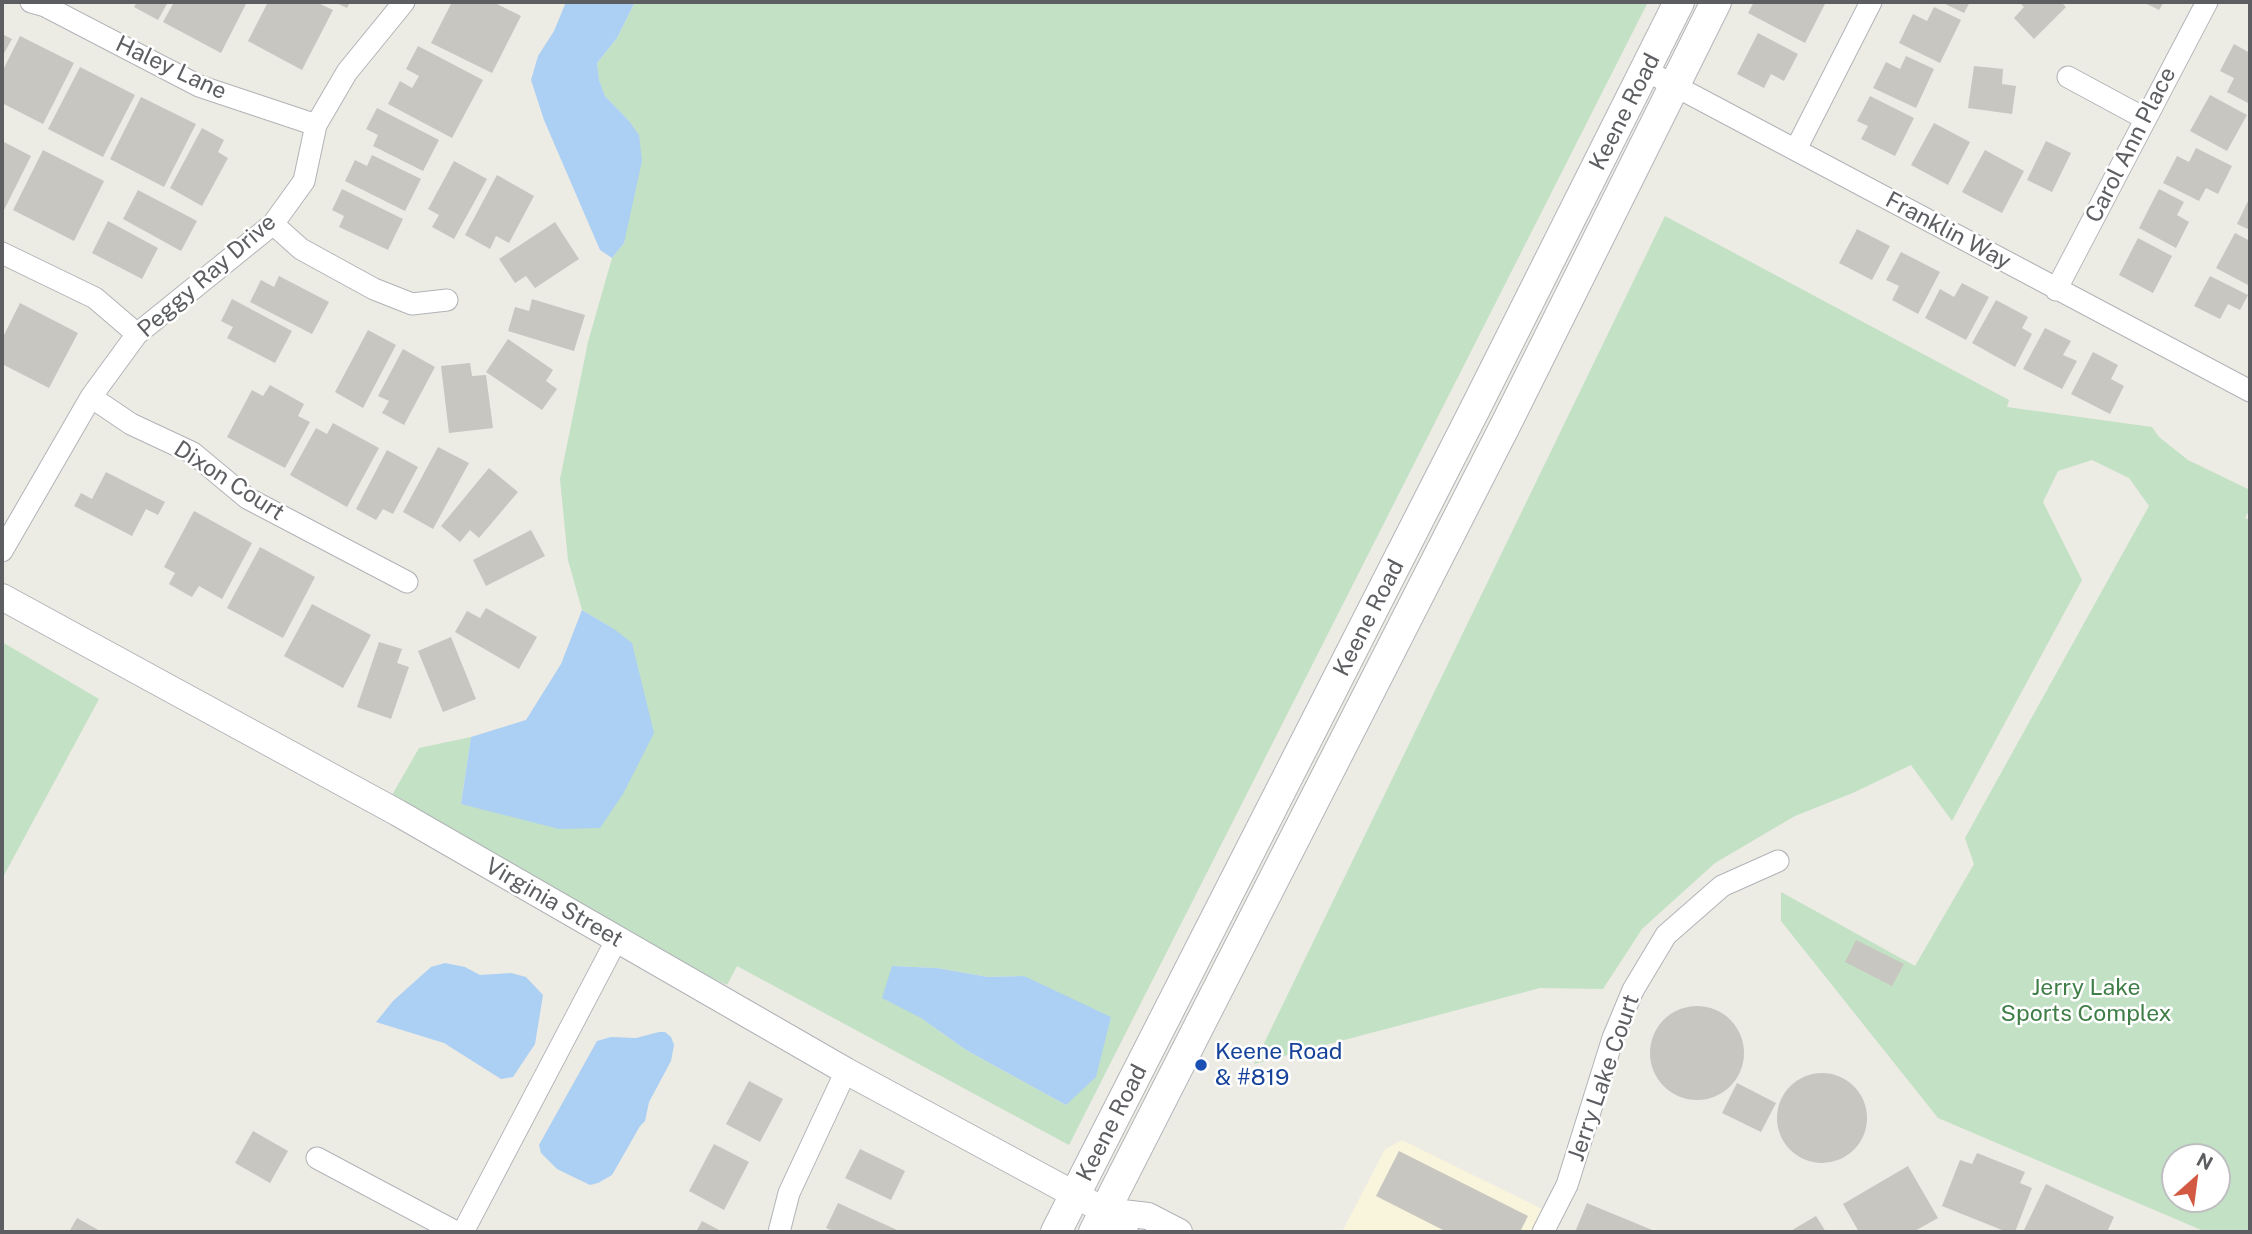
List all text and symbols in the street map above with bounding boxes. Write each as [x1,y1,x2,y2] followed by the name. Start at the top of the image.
[111,30,231,106] street label: Haley Lane
[1584,49,1666,175] street label: Keene Road
[2080,63,2182,227] street label: Carol Ann Place
[1880,186,2016,276] street label: Franklin Way
[132,208,282,344] street label: Peggy Ray Drive
[169,435,289,527] street label: Dixon Court
[1328,555,1410,681] street label: Keene Road
[480,852,628,954] street label: Virginia Street
[2001,974,2171,1028] park label: Jerry Lake Sports Complex
[1563,991,1645,1165] street label: Jerry Lake Court
[1215,1038,1342,1092] place label: Keene Road & #819
[1193,1057,1209,1073] marker: Keene Road & #819
[1071,1060,1153,1186] street label: Keene Road
[2161,1143,2231,1213] north arrow
[2193,1148,2217,1174] text: N

